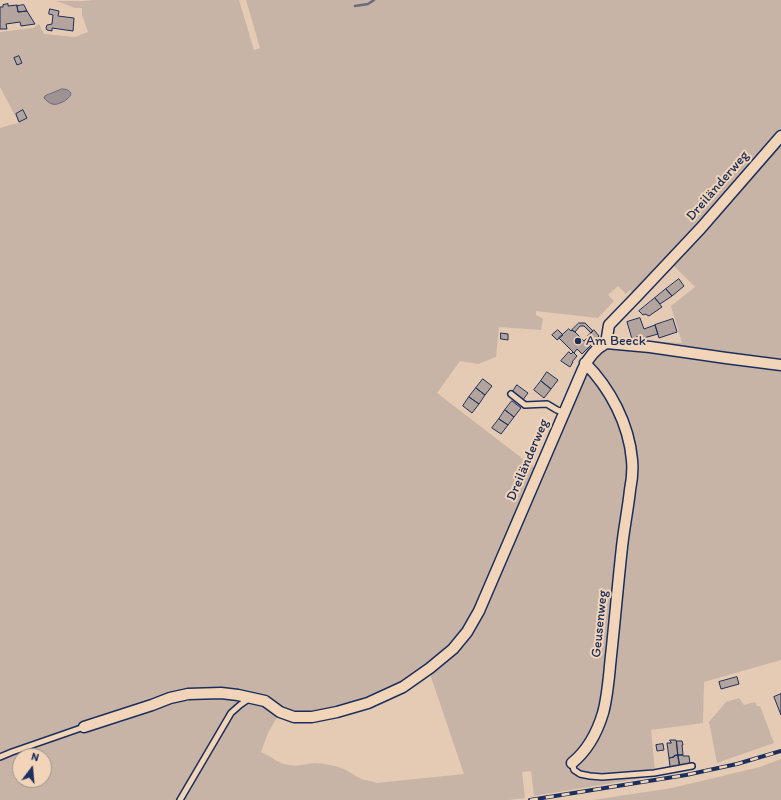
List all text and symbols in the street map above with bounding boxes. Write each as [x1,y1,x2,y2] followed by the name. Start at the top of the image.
[683,147,753,225] street label: Dreiländerweg
[586,333,646,349] place label: Am Beeck
[573,336,583,346] marker: Am Beeck
[503,416,553,504] street label: Dreiländerweg
[588,589,612,659] street label: Geusenweg
[12,748,52,788] north arrow
[30,750,41,764] text: N

